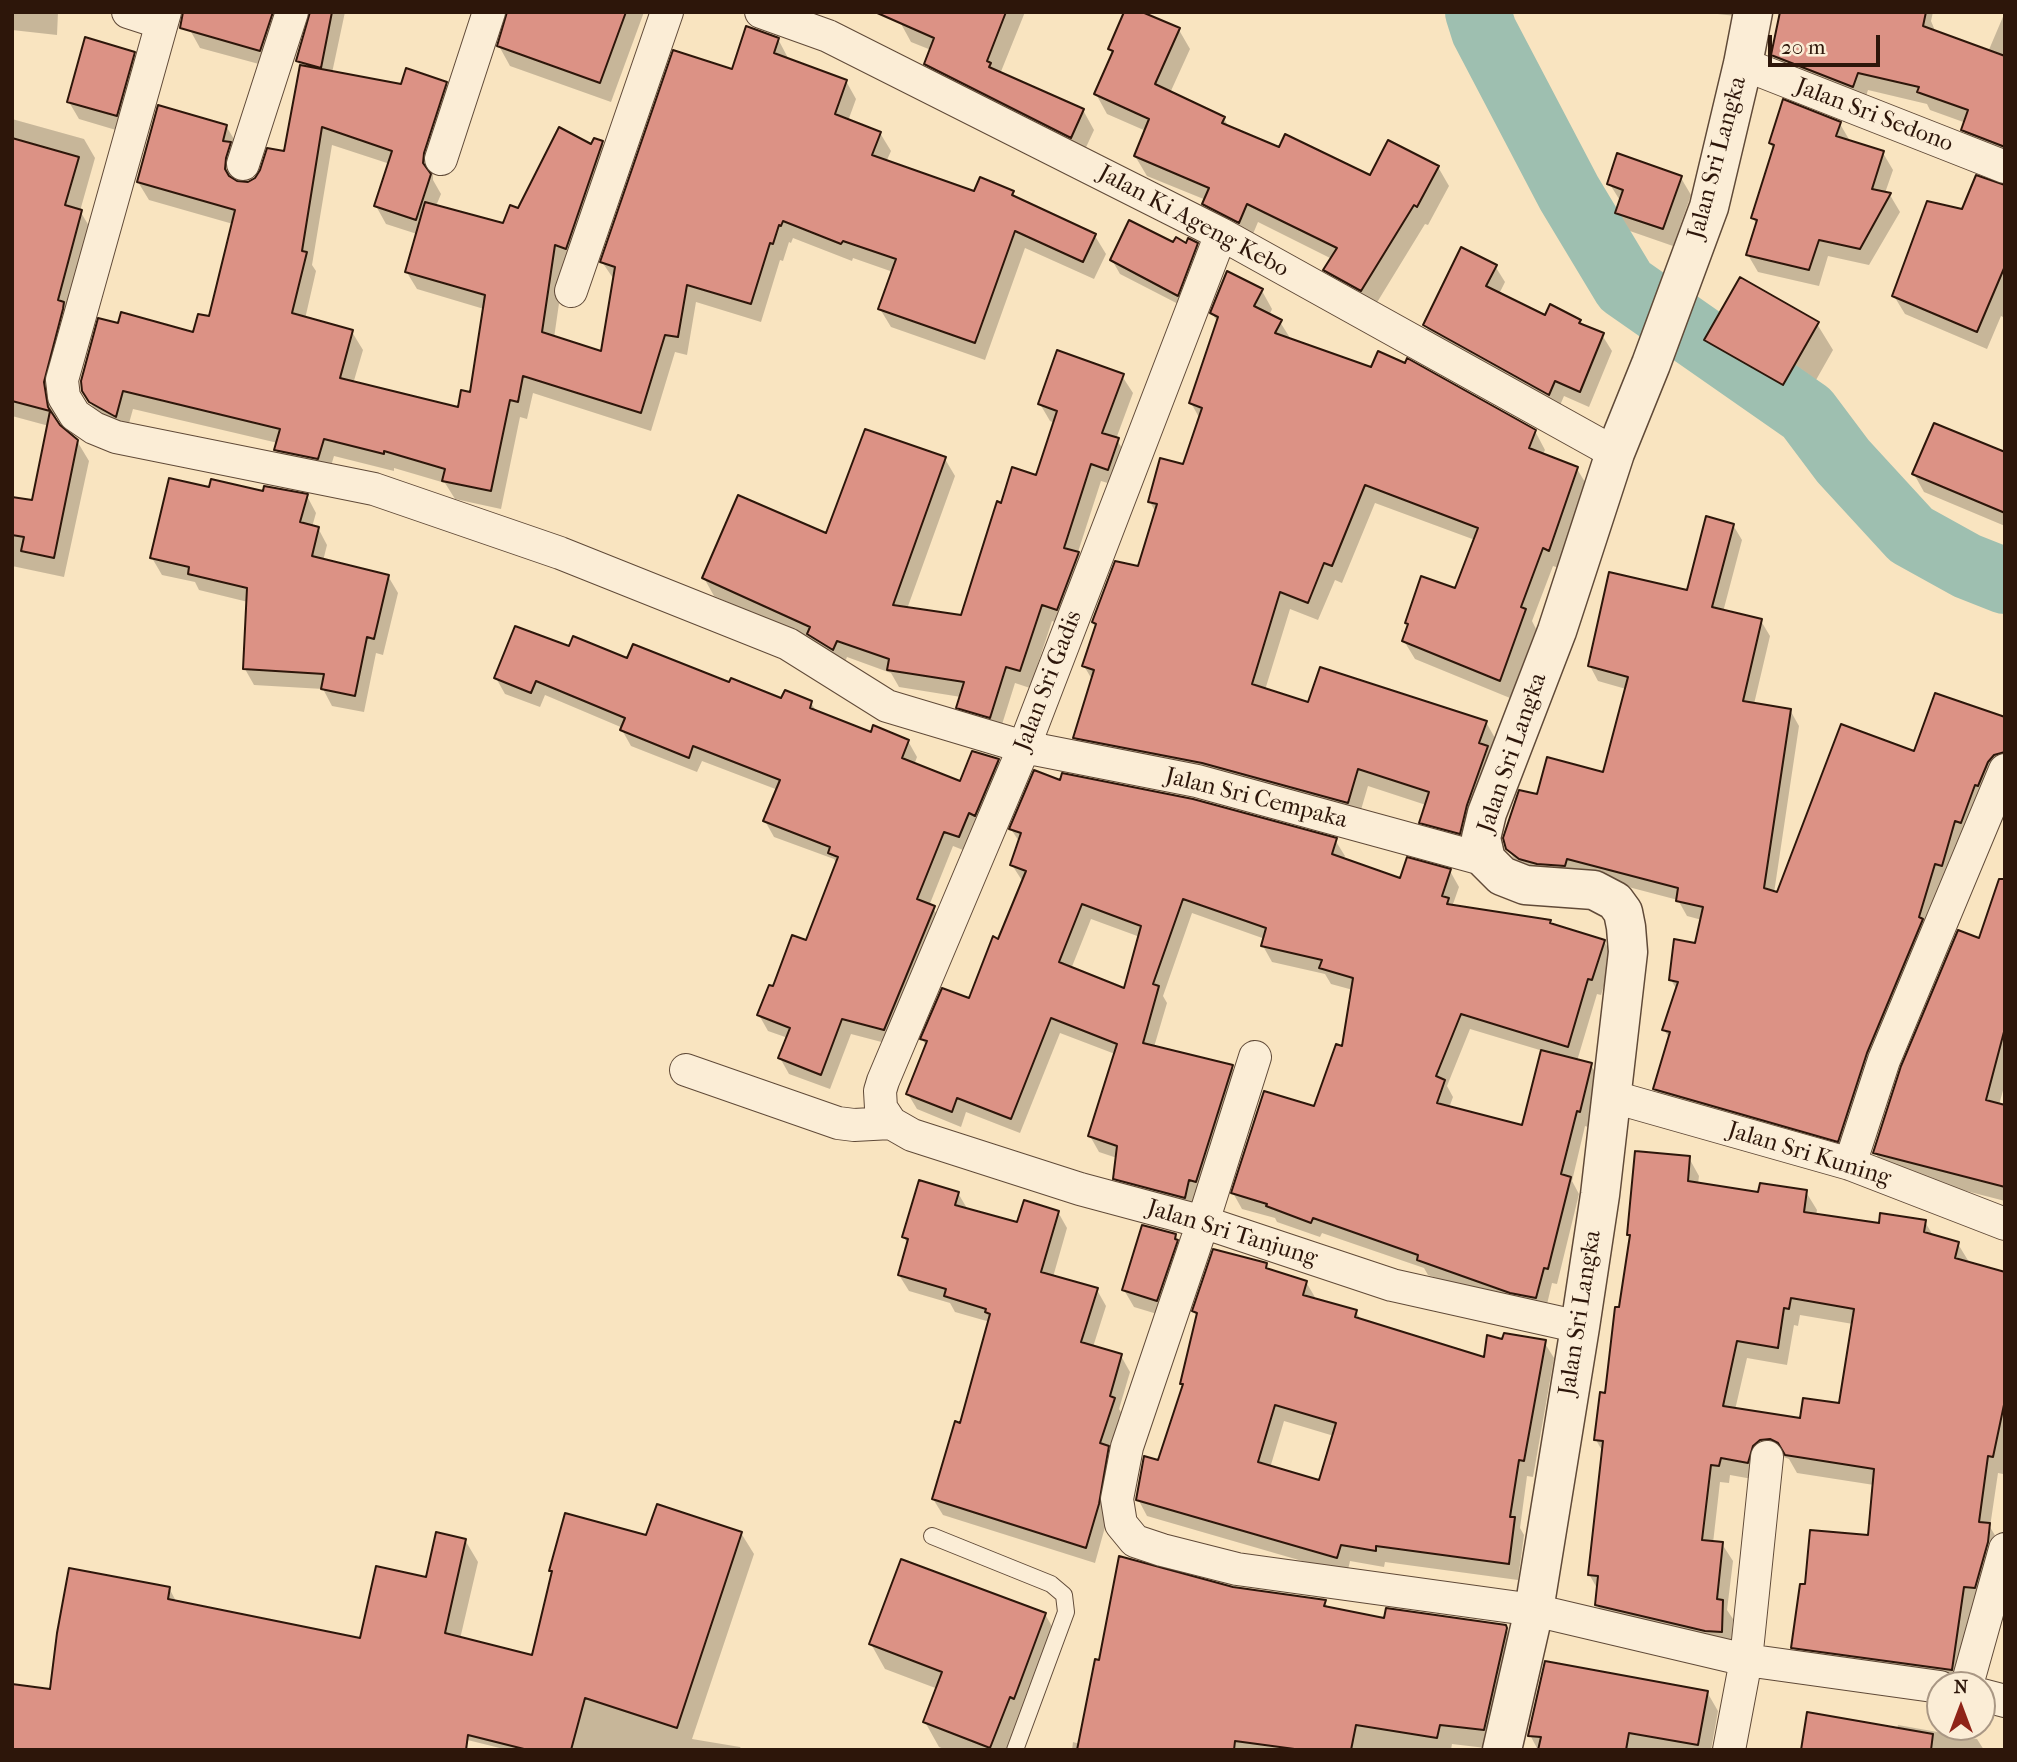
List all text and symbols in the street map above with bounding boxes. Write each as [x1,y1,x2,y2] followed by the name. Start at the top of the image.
[1772,21,1884,65] scale bar
[1781,35,1825,59] text: 20 m
[1791,73,1957,159] street label: Jalan Sri Sedono
[1682,74,1754,242] street label: Jalan Sri Langka
[1093,160,1293,284] street label: Jalan Ki Ageng Kebo
[1009,607,1089,755] street label: Jalan Sri Gadis
[1472,669,1554,837] street label: Jalan Sri Langka
[1162,762,1350,836] street label: Jalan Sri Cempaka
[1724,1116,1894,1194] street label: Jalan Sri Kuning
[1143,1194,1321,1274] street label: Jalan Sri Tanjung
[1554,1228,1608,1398] street label: Jalan Sri Langka
[1926,1671,1996,1741] north arrow
[1954,1676,1968,1698] text: N

